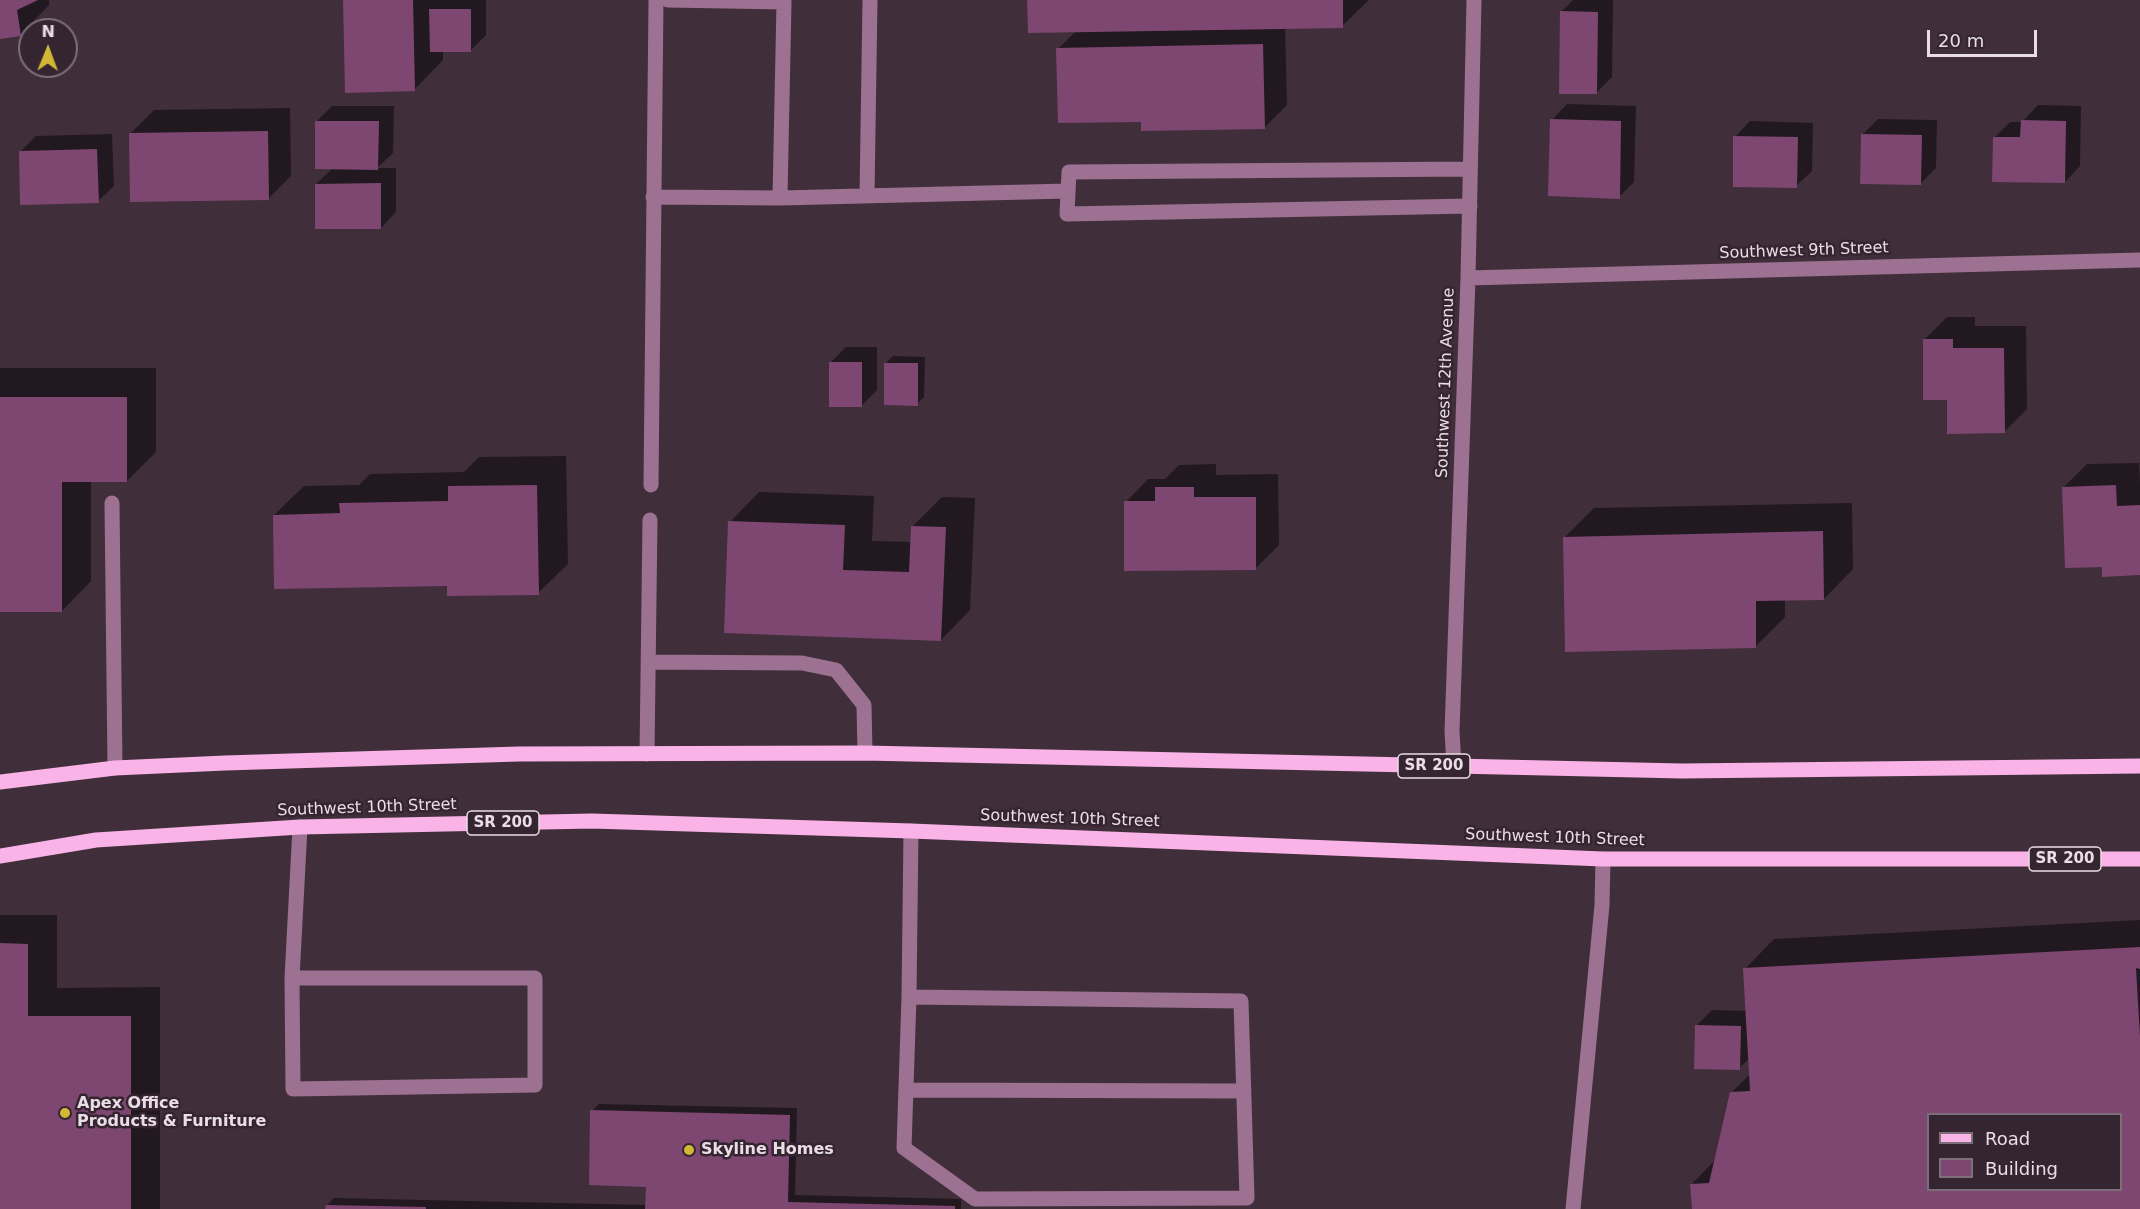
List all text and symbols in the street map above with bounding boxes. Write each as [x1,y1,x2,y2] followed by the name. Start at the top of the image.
[18,18,78,78] north arrow
[1930,18,2040,56] scale bar
[41,22,55,41] text: N
[1938,30,1984,51] text: 20 m
[1719,238,1889,264] street label: Southwest 9th Street
[1433,288,1459,478] street label: Southwest 12th Avenue
[1398,754,1470,778] road number: SR 200
[277,795,457,821] street label: Southwest 10th Street
[980,806,1160,832] street label: Southwest 10th Street
[467,811,539,835] road number: SR 200
[1465,825,1645,851] street label: Southwest 10th Street
[2029,847,2101,871] road number: SR 200
[77,1094,266,1132] place label: Apex Office Products & Furniture
[58,1106,72,1120] marker: Apex Office Products & Furniture
[1927,1113,2122,1191] legend
[1985,1128,2030,1149] text: Road
[701,1140,834,1160] place label: Skyline Homes
[682,1143,696,1157] marker: Skyline Homes
[1985,1158,2058,1179] text: Building

